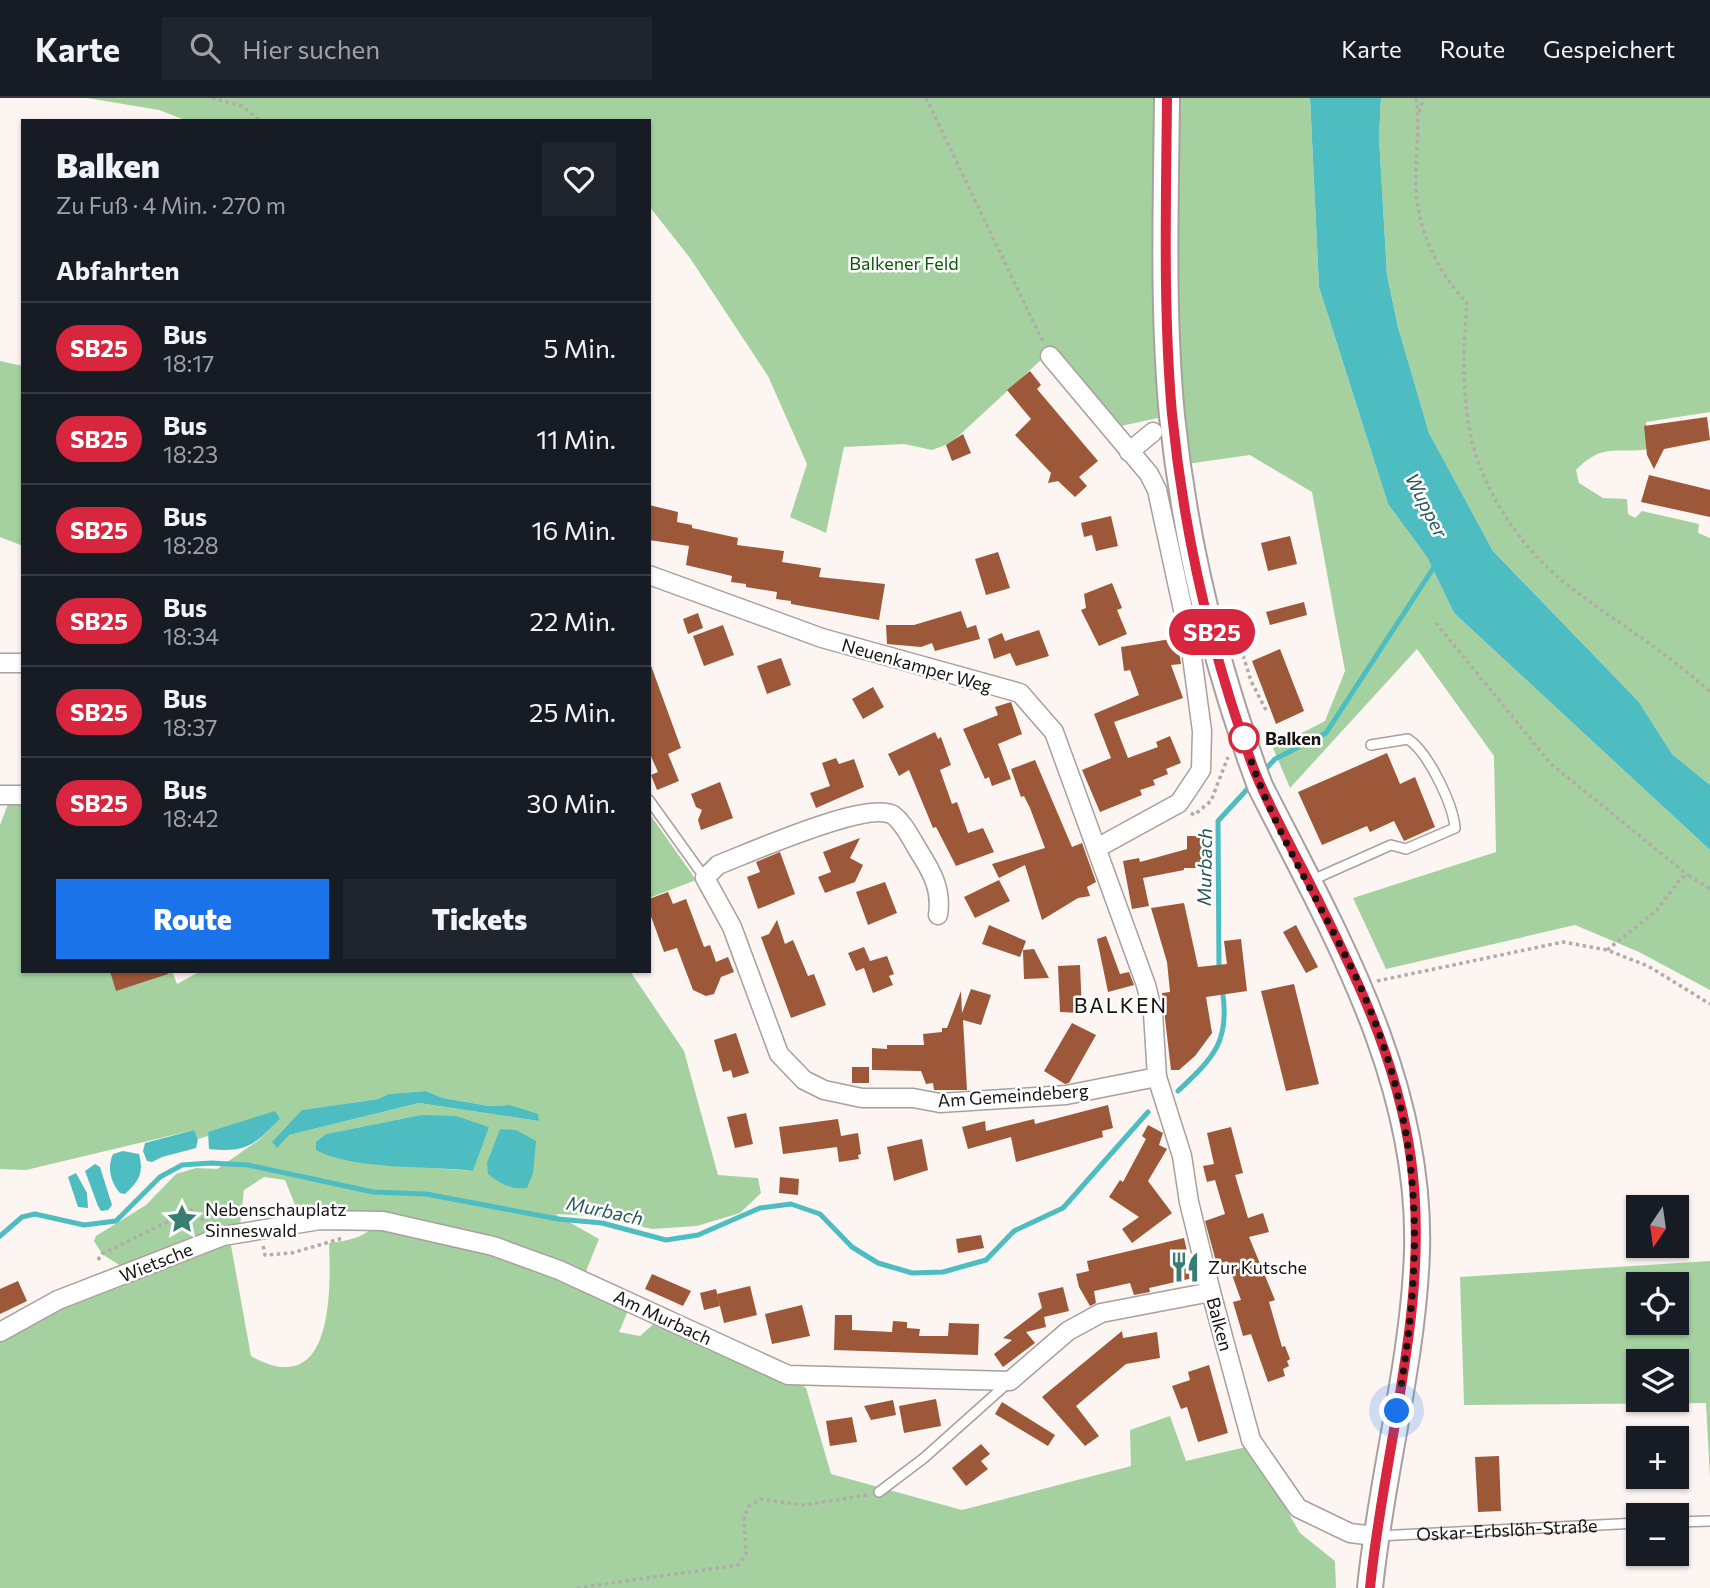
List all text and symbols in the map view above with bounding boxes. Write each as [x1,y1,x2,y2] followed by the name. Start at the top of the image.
[162,17,652,80] search box
[35,28,120,69] text: Karte
[186,29,224,67] icon: search
[242,33,380,64] text: Hier suchen
[1341,34,1402,63] text: Karte
[1440,34,1505,63] text: Route
[1543,34,1675,63] text: Gespeichert
[542,142,616,216] button: heart
[56,144,160,185] text: Balken
[56,191,286,219] text: Zu Fuß · 4 Min. · 270 m
[849,252,959,274] park label: Balkener Feld
[56,254,179,285] text: Abfahrten
[163,318,207,349] text: Bus
[543,332,616,363] text: 5 Min.
[70,333,128,362] text: SB25
[163,349,214,377] text: 18:17
[163,409,207,440] text: Bus
[536,423,616,454] text: 11 Min.
[70,424,128,453] text: SB25
[163,440,218,468] text: 18:23
[1401,469,1454,542] water label: Wupper
[163,500,207,531] text: Bus
[532,514,616,545] text: 16 Min.
[70,515,128,544] text: SB25
[163,531,219,559] text: 18:28
[163,591,207,622] text: Bus
[530,605,616,636] text: 22 Min.
[70,606,128,635] text: SB25
[1163,609,1261,655] line badge: SB25
[1183,617,1241,646] text: SB25
[163,622,219,650] text: 18:34
[840,633,995,697] street label: Neuenkamper Weg
[163,682,207,713] text: Bus
[529,696,616,727] text: 25 Min.
[70,697,128,726] text: SB25
[163,713,217,741] text: 18:37
[1229,723,1259,753] marker: Balken
[1265,727,1321,749] place label: Balken
[163,773,207,804] text: Bus
[527,787,616,818] text: 30 Min.
[70,788,128,817] text: SB25
[163,804,218,832] text: 18:42
[1192,828,1216,906] water label: Murbach
[56,879,329,959] button: Route
[343,879,616,959] button: Tickets
[1074,992,1168,1017] district label: BALKEN
[937,1079,1090,1111] street label: Am Gemeindeberg
[565,1191,646,1229] water label: Murbach
[1626,1195,1689,1258] north arrow
[1626,1195,1689,1566] map controls
[205,1198,346,1241] place label: Nebenschauplatz Sinneswald
[165,1202,199,1236] place icon: Nebenschauplatz Sinneswald
[116,1237,196,1287] street label: Wietsche
[1168,1250,1202,1284] restaurant icon: Zur Kutsche
[1208,1256,1307,1278] place label: Zur Kutsche
[1626,1272,1689,1335] button: locate
[611,1285,715,1349] street label: Am Murbach
[1202,1295,1238,1353] street label: Balken
[1626,1349,1689,1412] button: layers
[1379,1393,1414,1428] your location
[1626,1426,1689,1489] button: +
[1626,1503,1689,1566] button: −
[1416,1514,1598,1545] street label: Oskar-Erbslöh-Straße

